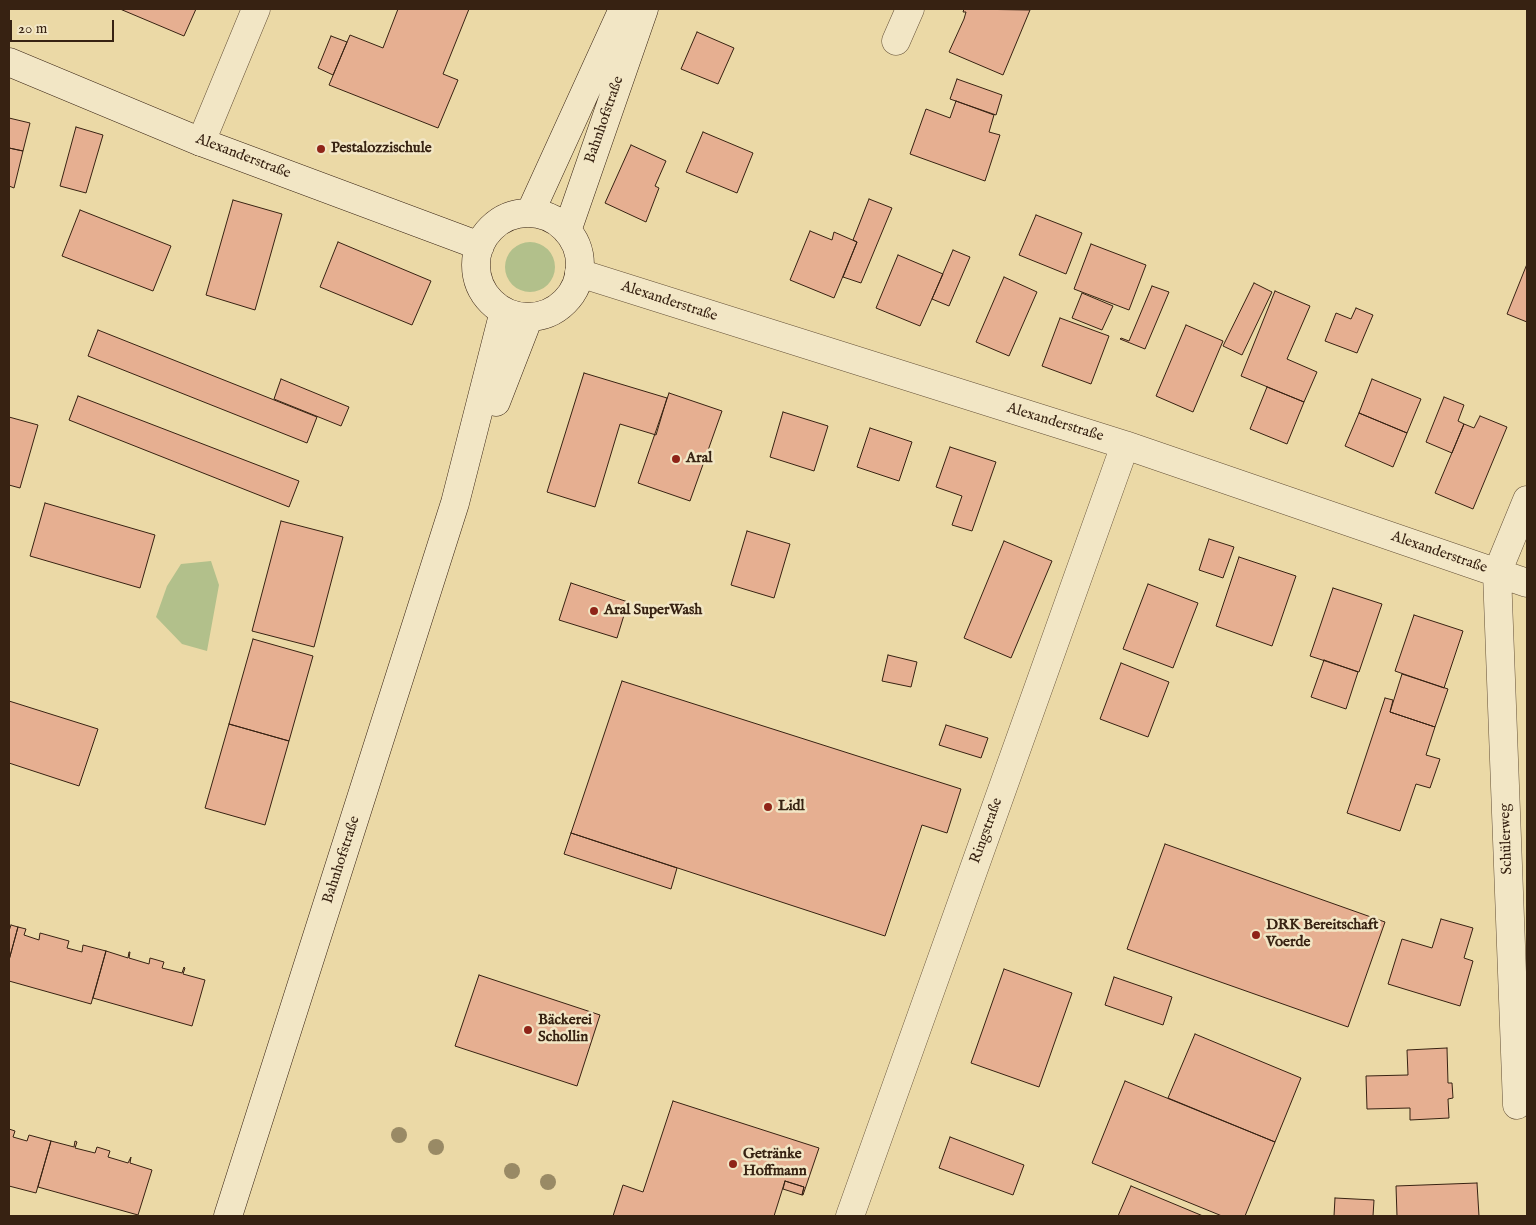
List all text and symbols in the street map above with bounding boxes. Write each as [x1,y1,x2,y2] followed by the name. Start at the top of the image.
[12,10,116,42] scale bar
[18,19,47,38] text: 20 m
[582,74,628,166] street label: Bahnhofstraße
[193,131,293,183] street label: Alexanderstraße
[331,140,432,158] place label: Pestalozzischule
[315,143,327,155] marker: Pestalozzischule
[619,278,719,326] street label: Alexanderstraße
[1004,400,1106,446] street label: Alexanderstraße
[686,450,712,468] place label: Aral
[670,453,682,465] marker: Aral
[1389,528,1489,578] street label: Alexanderstraße
[604,602,702,620] place label: Aral SuperWash
[588,605,600,617] marker: Aral SuperWash
[967,796,1007,866] street label: Ringstraße
[778,798,805,816] place label: Lidl
[762,801,774,813] marker: Lidl
[1497,803,1517,875] street label: Schülerweg
[319,814,365,906] street label: Bahnhofstraße
[1266,917,1378,952] place label: DRK Bereitschaft Voerde
[1250,929,1262,941] marker: DRK Bereitschaft Voerde
[538,1012,592,1047] place label: Bäckerei Schollin
[522,1024,534,1036] marker: Bäckerei Schollin
[743,1146,807,1181] place label: Getränke Hoffmann
[727,1158,739,1170] marker: Getränke Hoffmann

